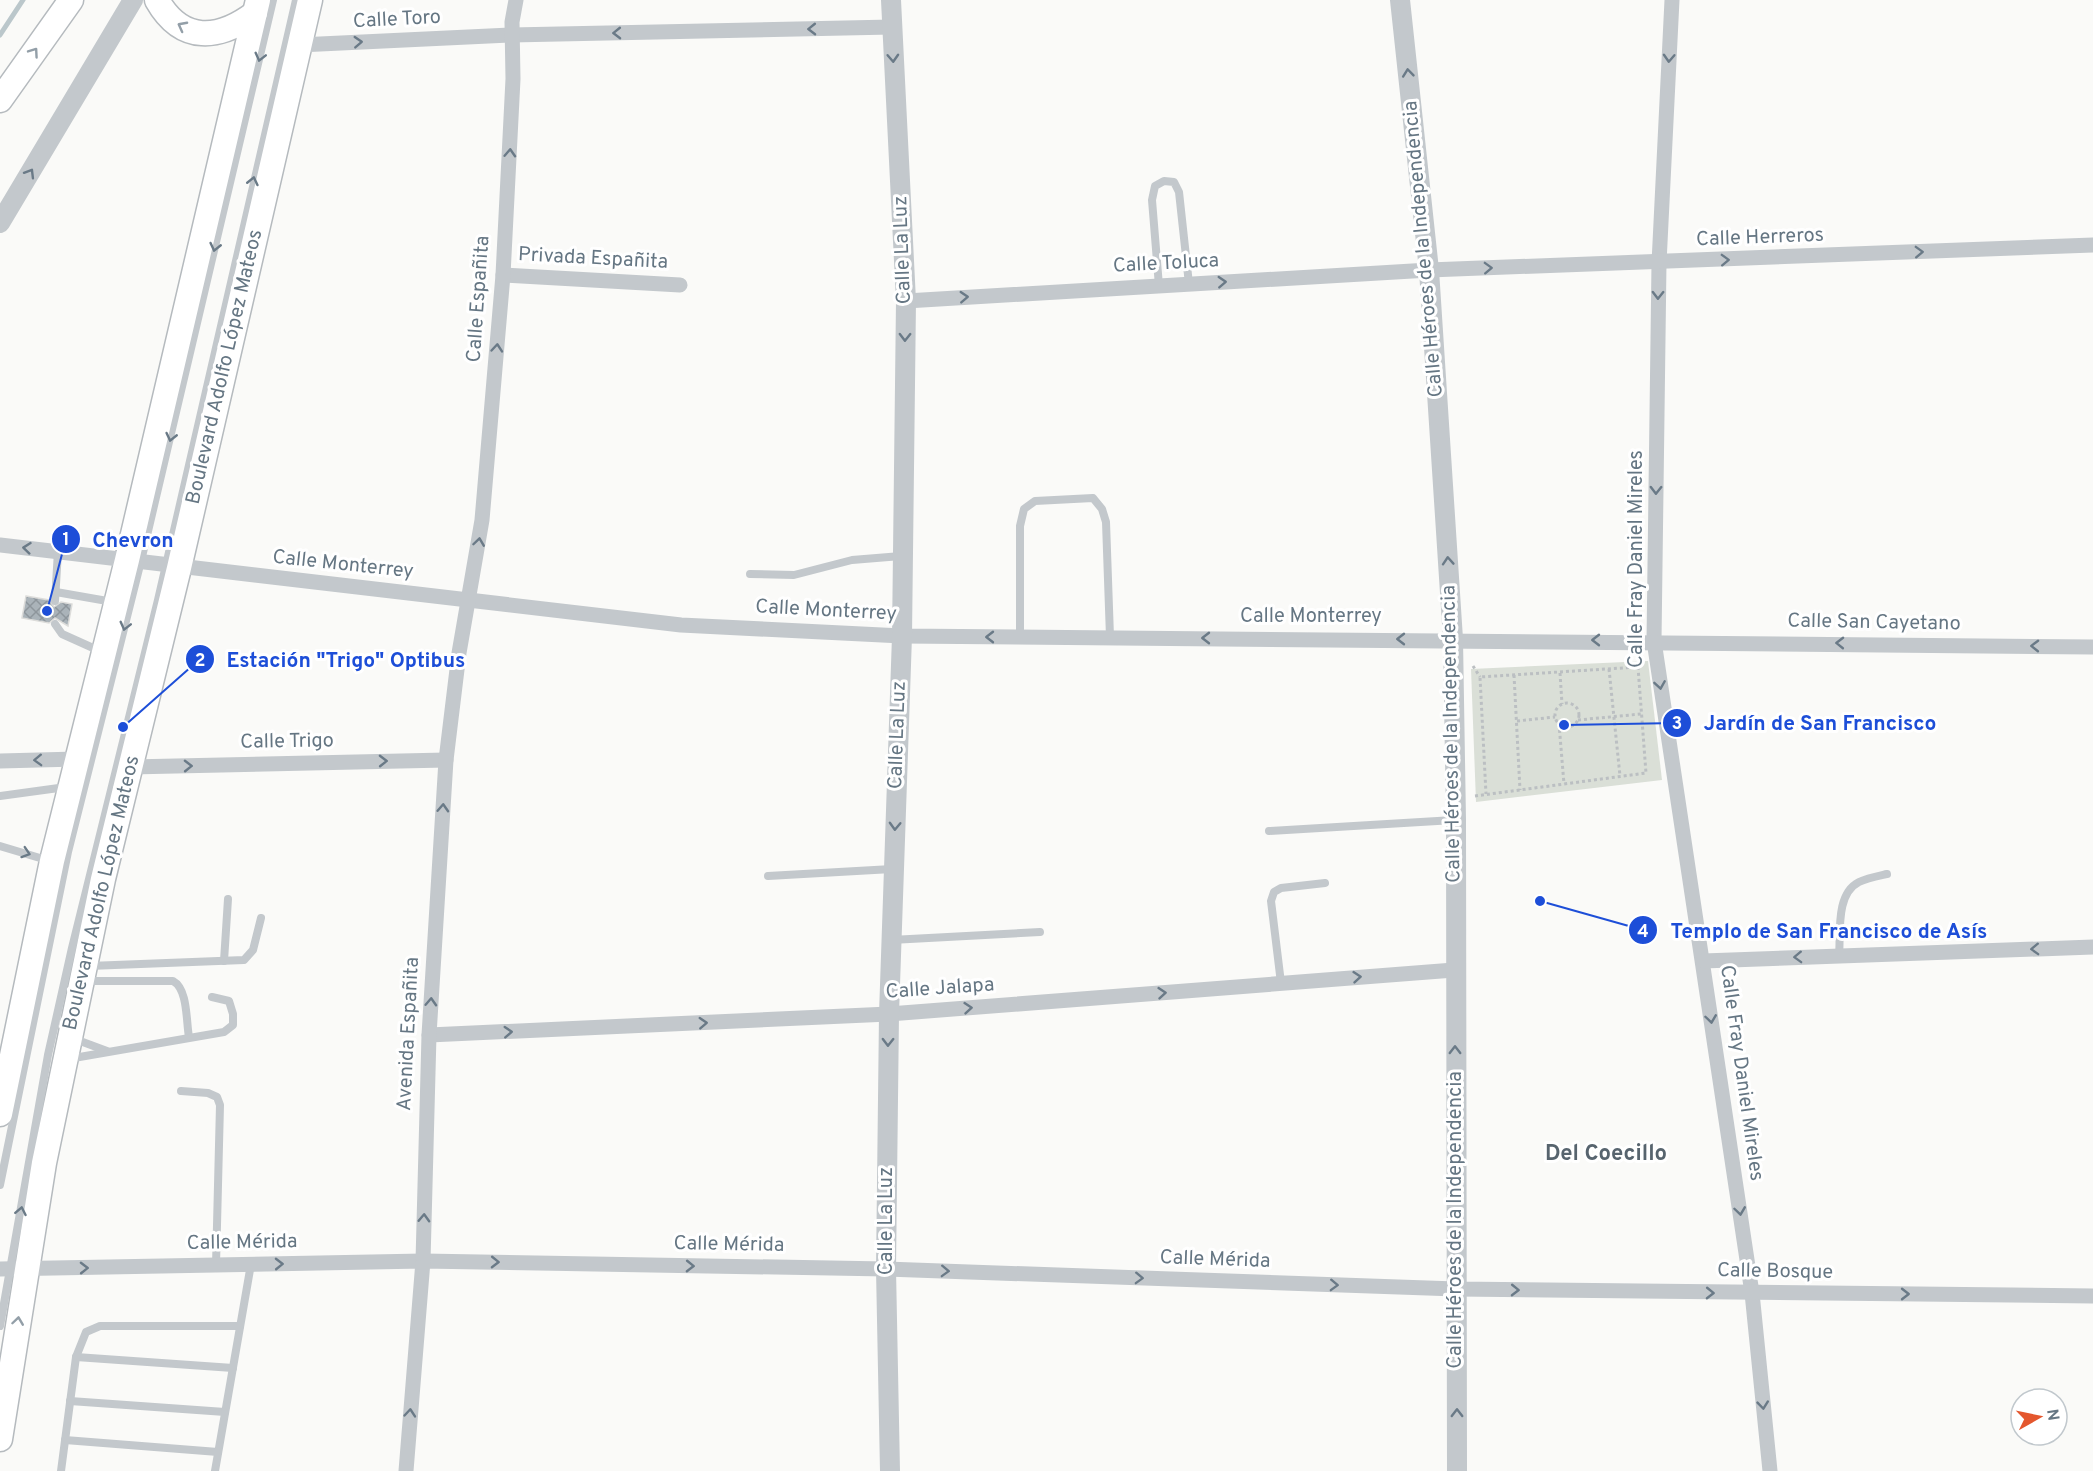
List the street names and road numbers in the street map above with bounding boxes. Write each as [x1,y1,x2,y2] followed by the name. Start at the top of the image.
[352,5,442,35] street label: Calle Toro
[1398,100,1450,398] street label: Calle Héroes de la Independencia
[888,195,918,305] street label: Calle La Luz
[1696,223,1824,253] street label: Calle Herreros
[181,227,269,507] street label: Boulevard Adolfo López Mateos
[462,235,496,363] street label: Calle Españita
[517,242,669,276] street label: Privada Españita
[1112,248,1220,280] street label: Calle Toluca
[1624,450,1650,668] street label: Calle Fray Daniel Mireles
[271,545,415,585] street label: Calle Monterrey
[1436,585,1468,883] street label: Calle Héroes de la Independencia
[755,594,897,628] street label: Calle Monterrey
[1240,604,1382,630] street label: Calle Monterrey
[1787,608,1961,638] street label: Calle San Cayetano
[883,680,913,790] street label: Calle La Luz
[240,728,334,756] street label: Calle Trigo
[58,753,146,1033] street label: Boulevard Adolfo López Mateos
[392,956,426,1112] street label: Avenida Españita
[1713,963,1769,1183] street label: Calle Fray Daniel Mireles
[885,972,995,1006] street label: Calle Jalapa
[1443,1071,1469,1369] street label: Calle Héroes de la Independencia
[874,1167,900,1275] street label: Calle La Luz
[186,1229,298,1257] street label: Calle Mérida
[673,1231,785,1259] street label: Calle Mérida
[1159,1245,1271,1275] street label: Calle Mérida
[1717,1258,1833,1286] street label: Calle Bosque

